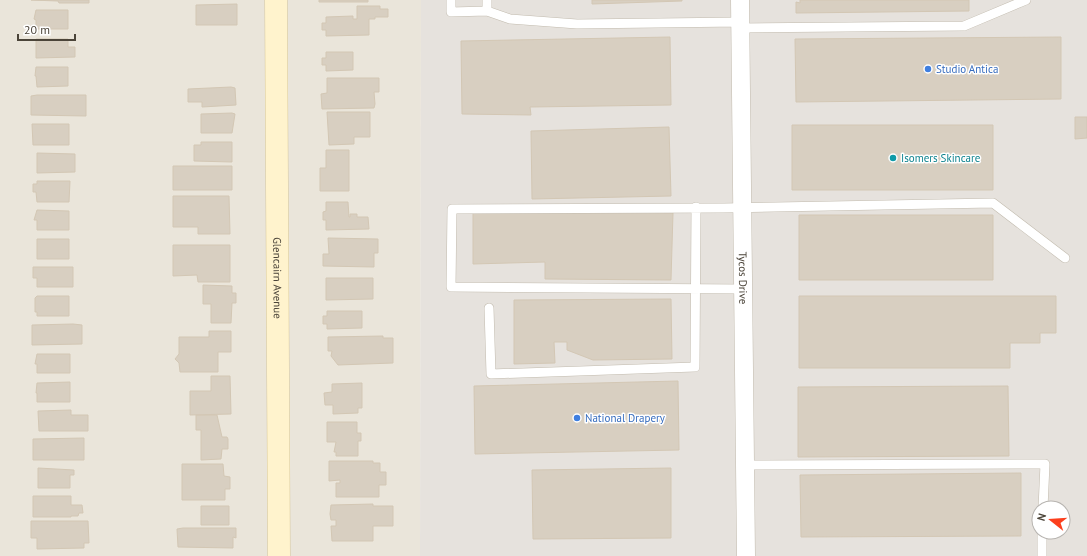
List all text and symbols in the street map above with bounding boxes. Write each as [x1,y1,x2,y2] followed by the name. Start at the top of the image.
[18,16,75,42] scale bar
[24,22,50,37] text: 20 m
[936,62,998,76] place label: Studio Antica
[923,64,933,74] marker: Studio Antica
[901,151,981,165] place label: Isomers Skincare
[888,153,898,163] marker: Isomers Skincare
[270,237,285,319] street label: Glencairn Avenue
[736,252,750,305] street label: Tycos Drive
[585,411,666,425] place label: National Drapery
[572,413,582,423] marker: National Drapery
[1031,500,1071,540] north arrow
[1034,512,1049,523] text: N

